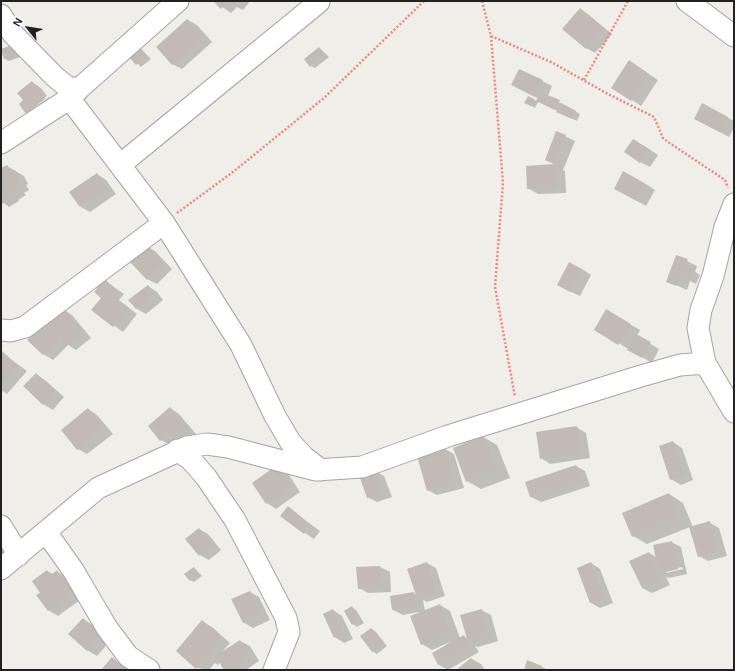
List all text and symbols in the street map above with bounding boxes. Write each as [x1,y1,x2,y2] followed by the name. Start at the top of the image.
[8,8,48,48] north arrow
[10,16,25,28] text: N

